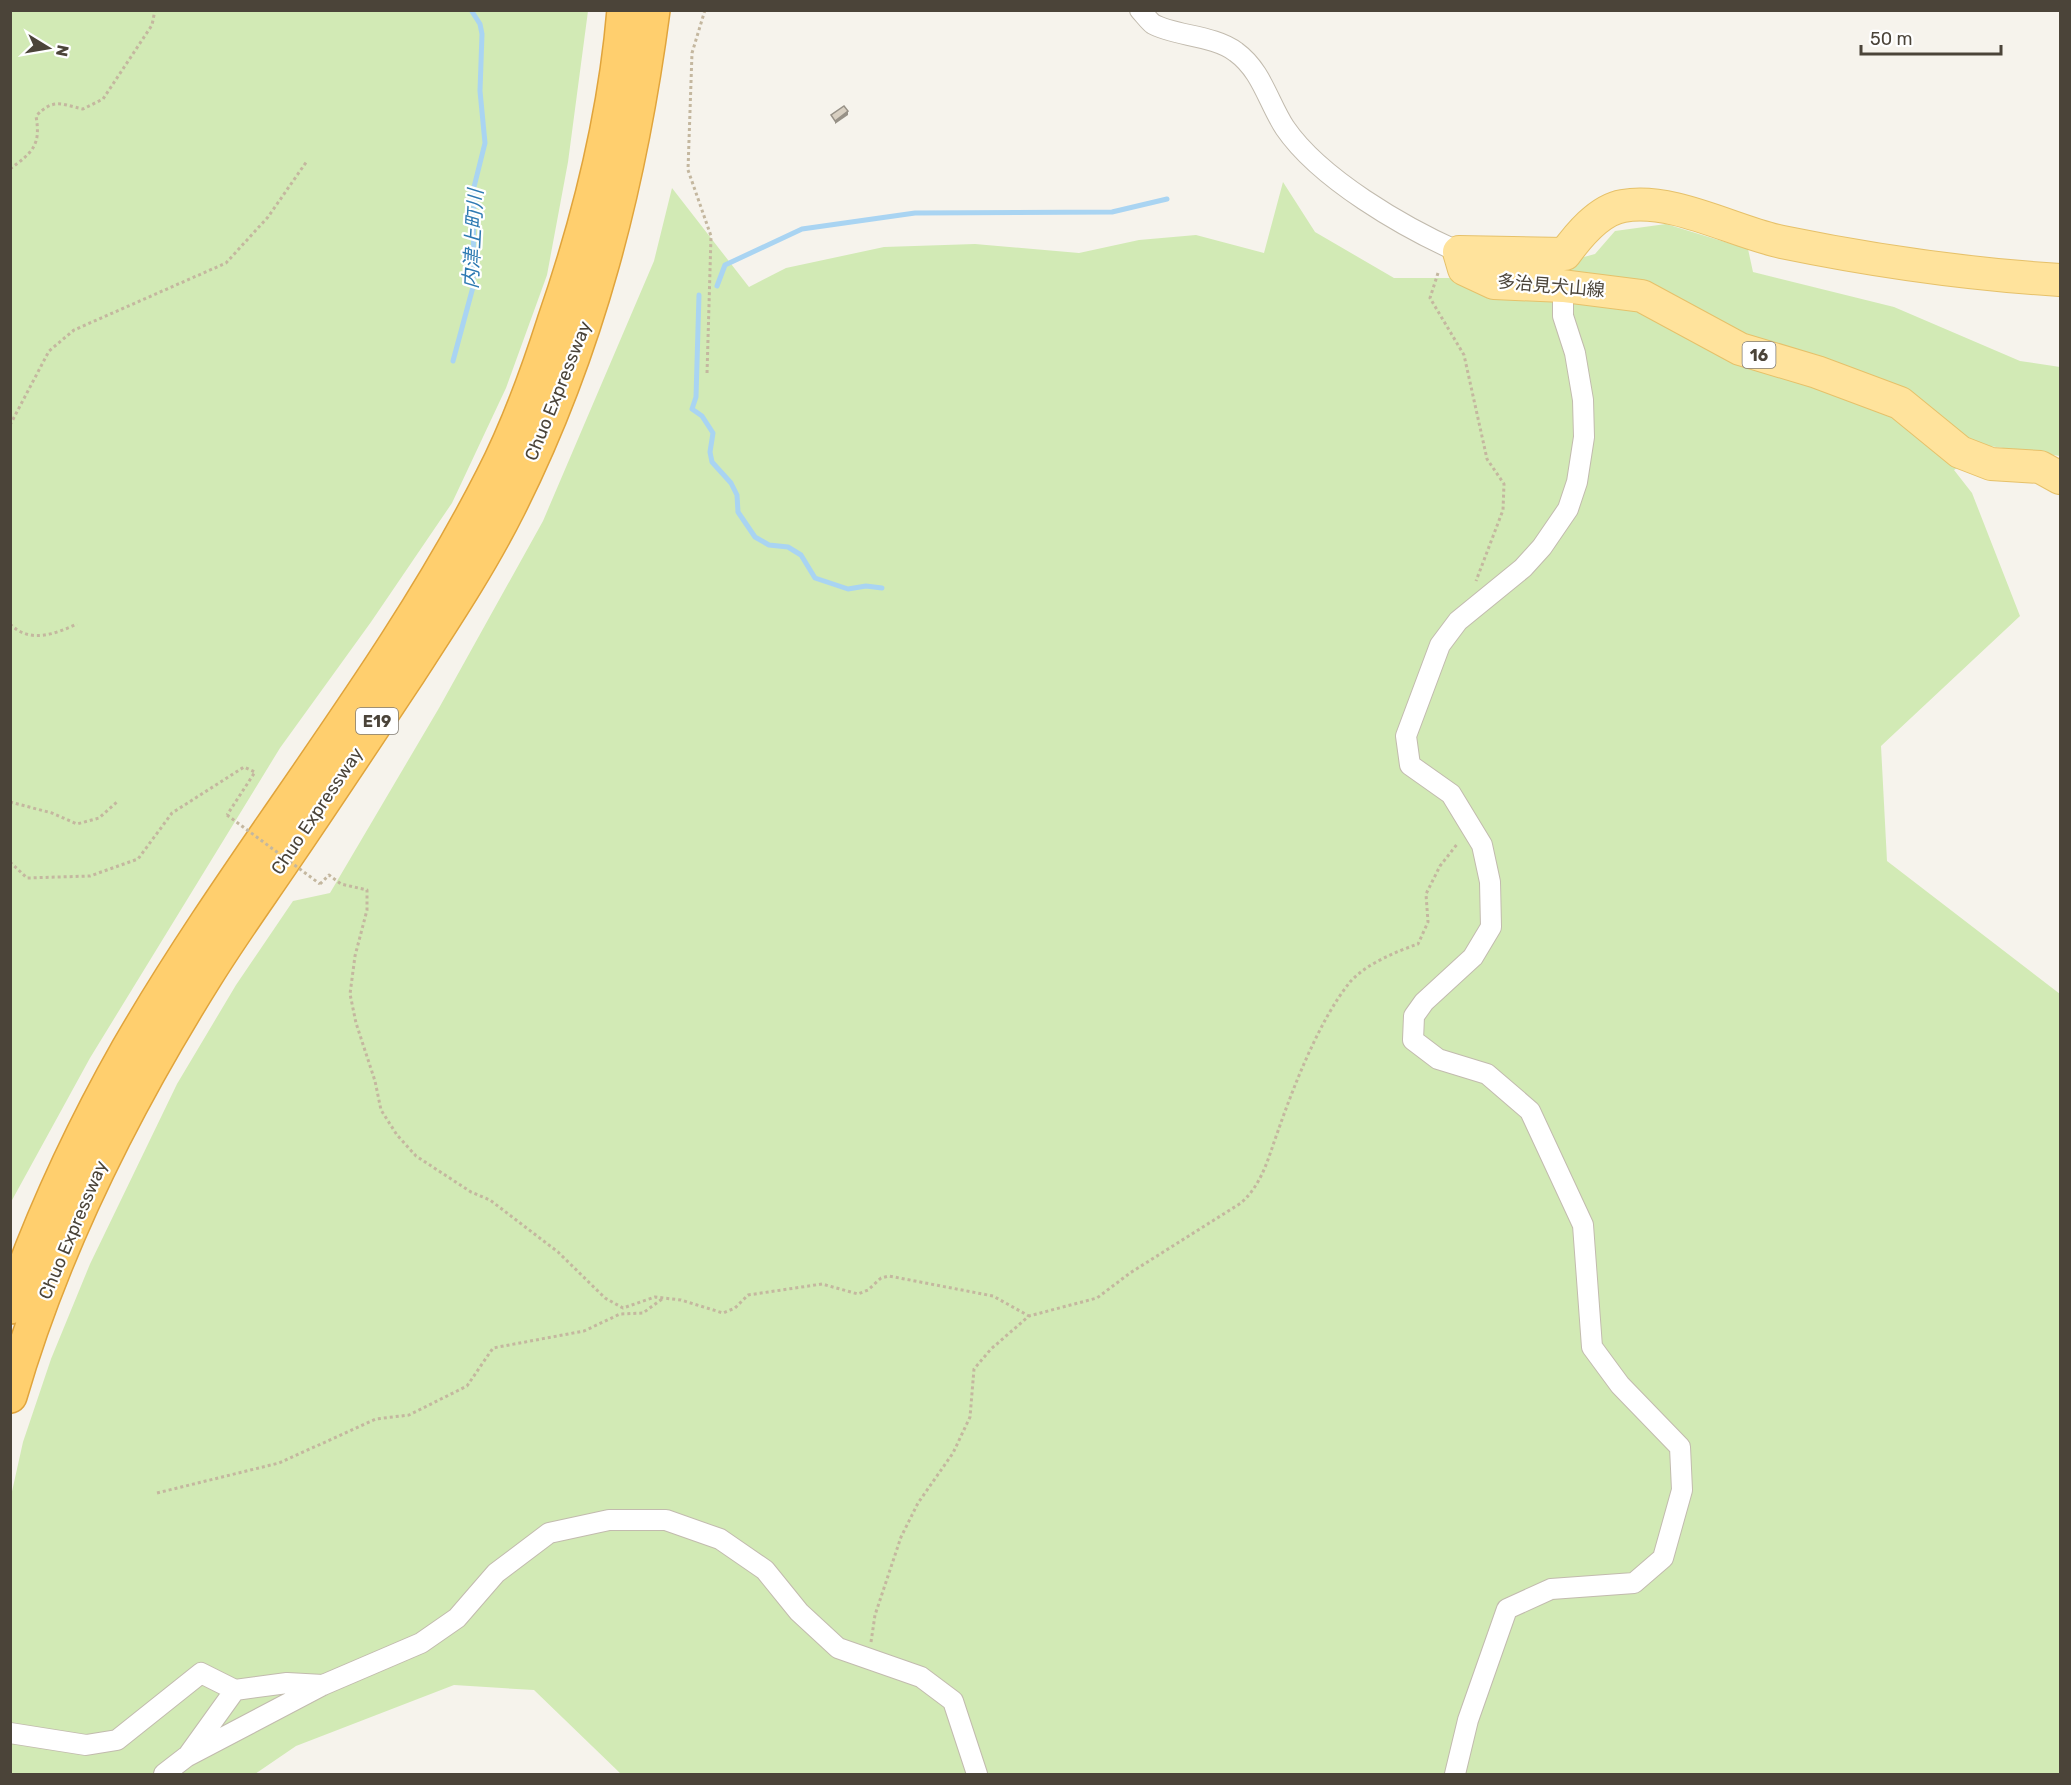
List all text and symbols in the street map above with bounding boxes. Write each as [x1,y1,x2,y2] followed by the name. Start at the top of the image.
[18,18,78,78] north arrow
[1861,18,2000,56] scale bar
[1870,28,1913,50] text: 50 m
[52,43,73,58] text: N
[458,186,488,290] water label: 内津上町川
[1496,270,1606,302] street label: 多治見犬山線
[520,318,596,464] street label: Chuo Expressway
[1742,342,1776,368] road number: 16
[356,708,398,734] road number: E19
[266,743,368,879] street label: Chuo Expressway
[34,1157,112,1303] street label: Chuo Expressway

